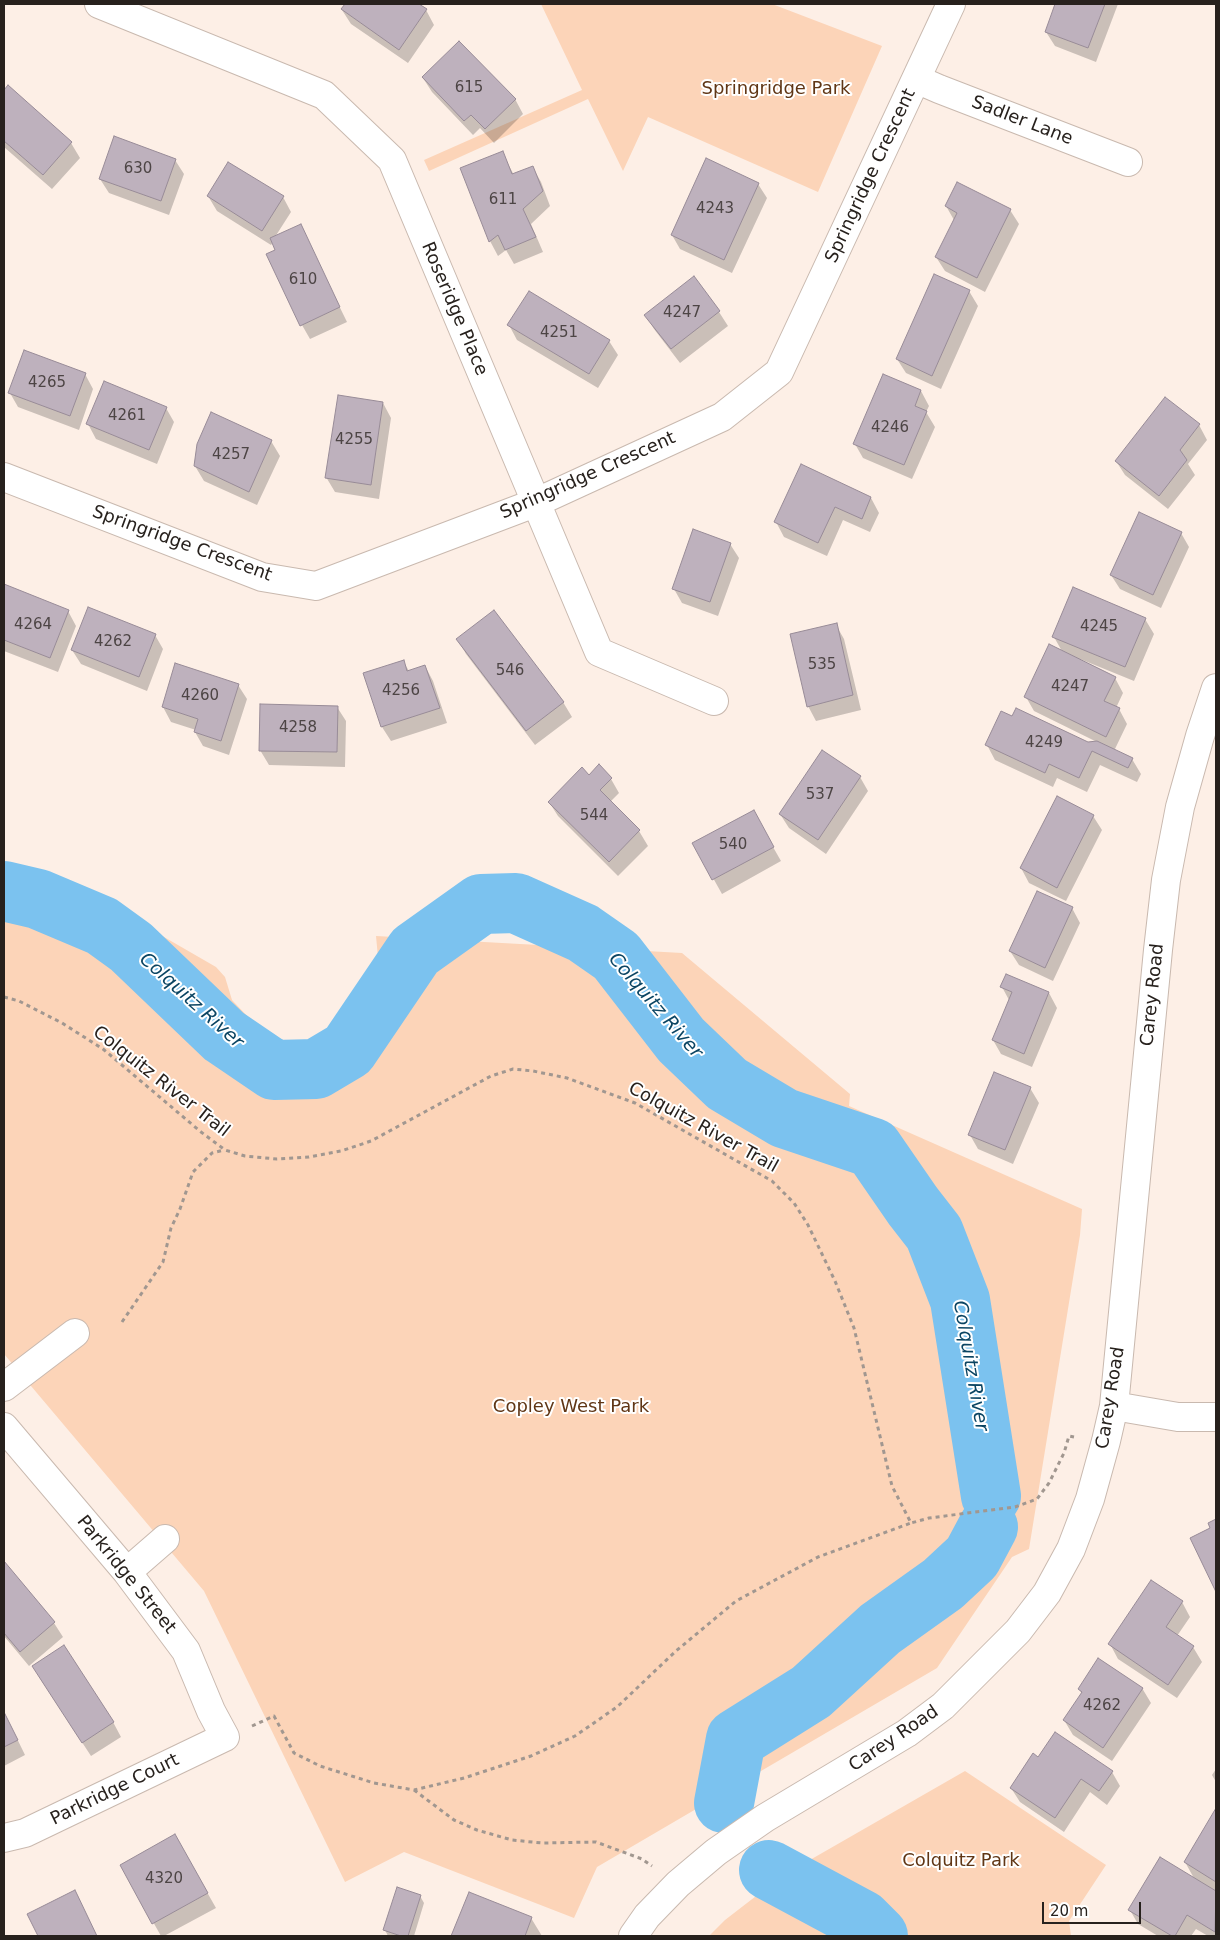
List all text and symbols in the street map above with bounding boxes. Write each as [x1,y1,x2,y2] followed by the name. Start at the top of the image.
[701,78,851,100] park label: Springridge Park
[455,79,483,97] house number: 615
[821,86,921,266] street label: Springridge Crescent
[968,92,1076,150] street label: Sadler Lane
[124,160,152,178] house number: 630
[489,191,517,209] house number: 611
[696,200,734,218] house number: 4243
[416,239,492,379] street label: Roseridge Place
[289,271,317,289] house number: 610
[663,304,701,322] house number: 4247
[540,324,578,342] house number: 4251
[28,374,66,392] house number: 4265
[108,407,146,425] house number: 4261
[871,419,909,437] house number: 4246
[497,428,679,524] street label: Springridge Crescent
[335,431,373,449] house number: 4255
[212,446,250,464] house number: 4257
[89,501,275,587] street label: Springridge Crescent
[14,616,52,634] house number: 4264
[1080,618,1118,636] house number: 4245
[94,633,132,651] house number: 4262
[808,656,836,674] house number: 535
[496,662,524,680] house number: 546
[1051,678,1089,696] house number: 4247
[382,682,420,700] house number: 4256
[181,687,219,705] house number: 4260
[279,719,317,737] house number: 4258
[1025,734,1063,752] house number: 4249
[806,786,834,804] house number: 537
[580,807,608,825] house number: 544
[719,836,747,854] house number: 540
[1137,943,1169,1047] street label: Carey Road
[134,948,248,1054] water label: Colquitz River
[603,949,707,1063] water label: Colquitz River
[88,1022,234,1142] street label: Colquitz River Trail
[624,1078,782,1178] street label: Colquitz River Trail
[947,1299,993,1433] water label: Colquitz River
[1092,1345,1130,1451] street label: Carey Road
[493,1396,649,1418] park label: Copley West Park
[72,1512,180,1638] street label: Parkridge Street
[1083,1697,1121,1715] house number: 4262
[845,1701,943,1777] street label: Carey Road
[47,1750,183,1830] street label: Parkridge Court
[902,1850,1020,1872] park label: Colquitz Park
[145,1870,183,1888] house number: 4320
[1045,1892,1144,1924] scale bar
[1050,1902,1088,1920] text: 20 m

